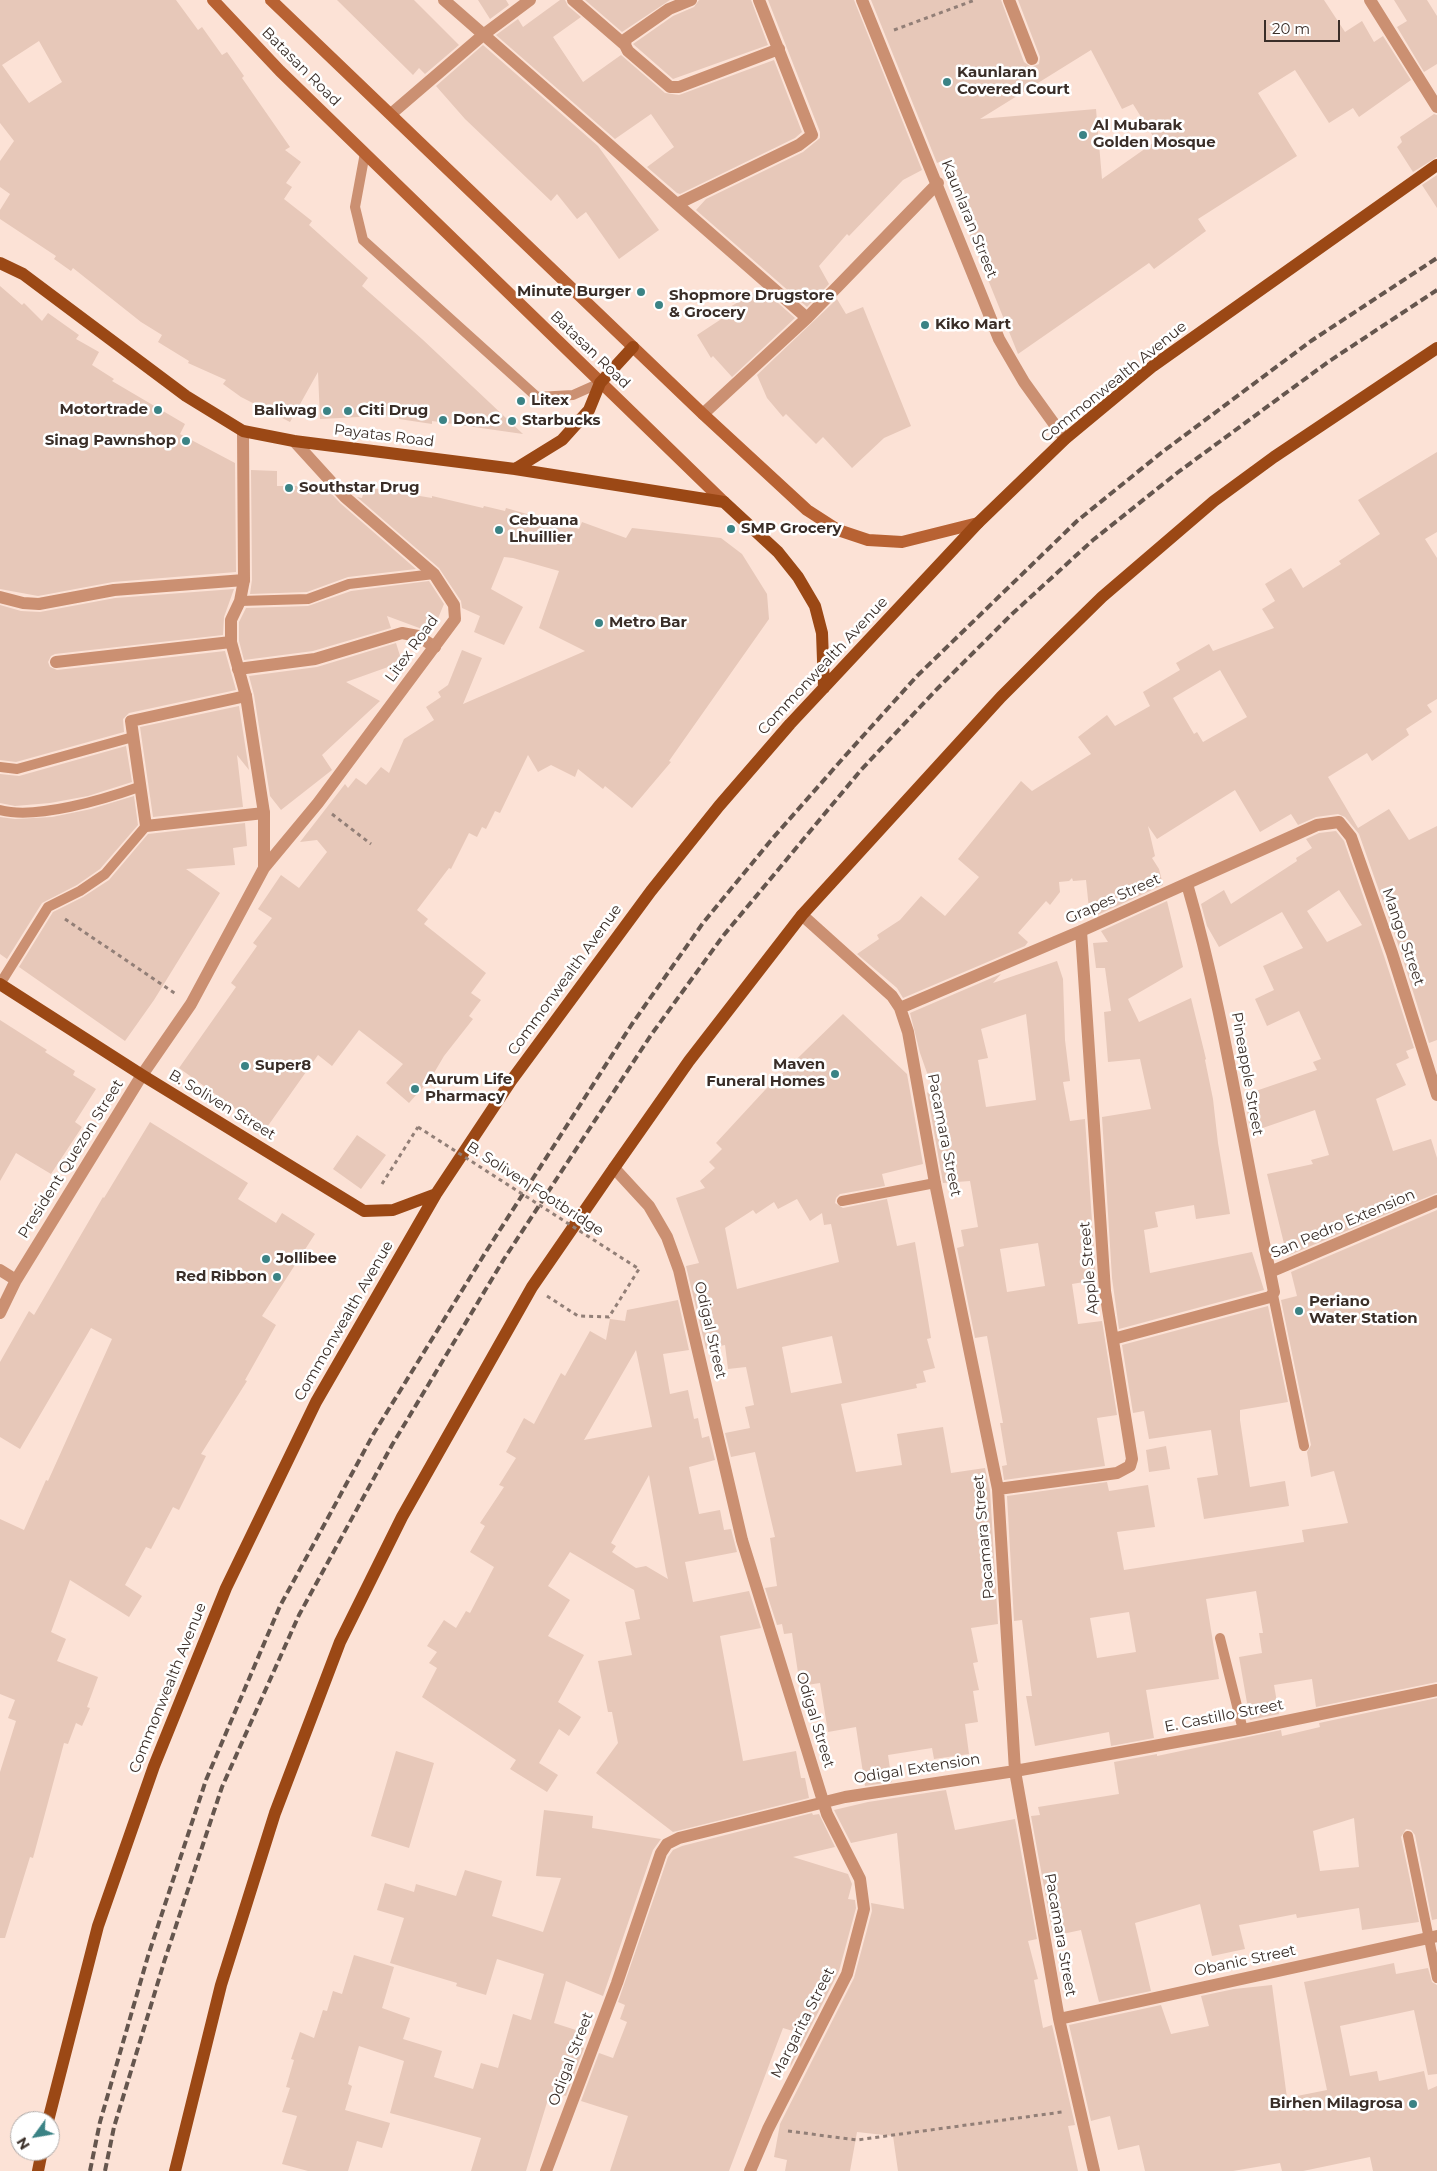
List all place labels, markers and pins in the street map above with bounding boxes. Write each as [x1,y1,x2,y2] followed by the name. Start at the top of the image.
[957,64,1070,99] place label: Kaunlaran Covered Court
[941,76,953,88] marker: Kaunlaran Covered Court
[1093,117,1216,152] place label: Al Mubarak Golden Mosque
[1077,129,1089,141] marker: Al Mubarak Golden Mosque
[517,283,631,301] place label: Minute Burger
[635,286,647,298] marker: Minute Burger
[669,287,834,322] place label: Shopmore Drugstore & Grocery
[653,299,665,311] marker: Shopmore Drugstore & Grocery
[935,316,1011,334] place label: Kiko Mart
[919,319,931,331] marker: Kiko Mart
[531,392,569,410] place label: Litex
[515,395,527,407] marker: Litex
[59,401,148,419] place label: Motortrade
[254,402,317,420] place label: Baliwag
[358,402,428,420] place label: Citi Drug
[152,404,164,416] marker: Motortrade
[321,405,333,417] marker: Baliwag
[342,405,354,417] marker: Citi Drug
[453,411,500,429] place label: Don.C
[522,412,600,430] place label: Starbucks
[437,414,449,426] marker: Don.C
[506,415,518,427] marker: Starbucks
[45,432,176,450] place label: Sinag Pawnshop
[180,435,192,447] marker: Sinag Pawnshop
[299,479,419,497] place label: Southstar Drug
[283,482,295,494] marker: Southstar Drug
[509,512,579,547] place label: Cebuana Lhuillier
[741,520,842,538] place label: SMP Grocery
[725,523,737,535] marker: SMP Grocery
[493,524,505,536] marker: Cebuana Lhuillier
[609,614,687,632] place label: Metro Bar
[593,617,605,629] marker: Metro Bar
[706,1056,825,1091] place label: Maven Funeral Homes
[255,1057,311,1075] place label: Super8
[239,1060,251,1072] marker: Super8
[829,1068,841,1080] marker: Maven Funeral Homes
[425,1071,512,1106] place label: Aurum Life Pharmacy
[409,1083,421,1095] marker: Aurum Life Pharmacy
[276,1250,337,1268] place label: Jollibee
[260,1253,272,1265] marker: Jollibee
[175,1268,267,1286] place label: Red Ribbon
[271,1271,283,1283] marker: Red Ribbon
[1309,1293,1418,1328] place label: Periano Water Station
[1293,1305,1305,1317] marker: Periano Water Station
[1270,2095,1403,2113] place label: Birhen Milagrosa
[1407,2098,1419,2110] marker: Birhen Milagrosa

